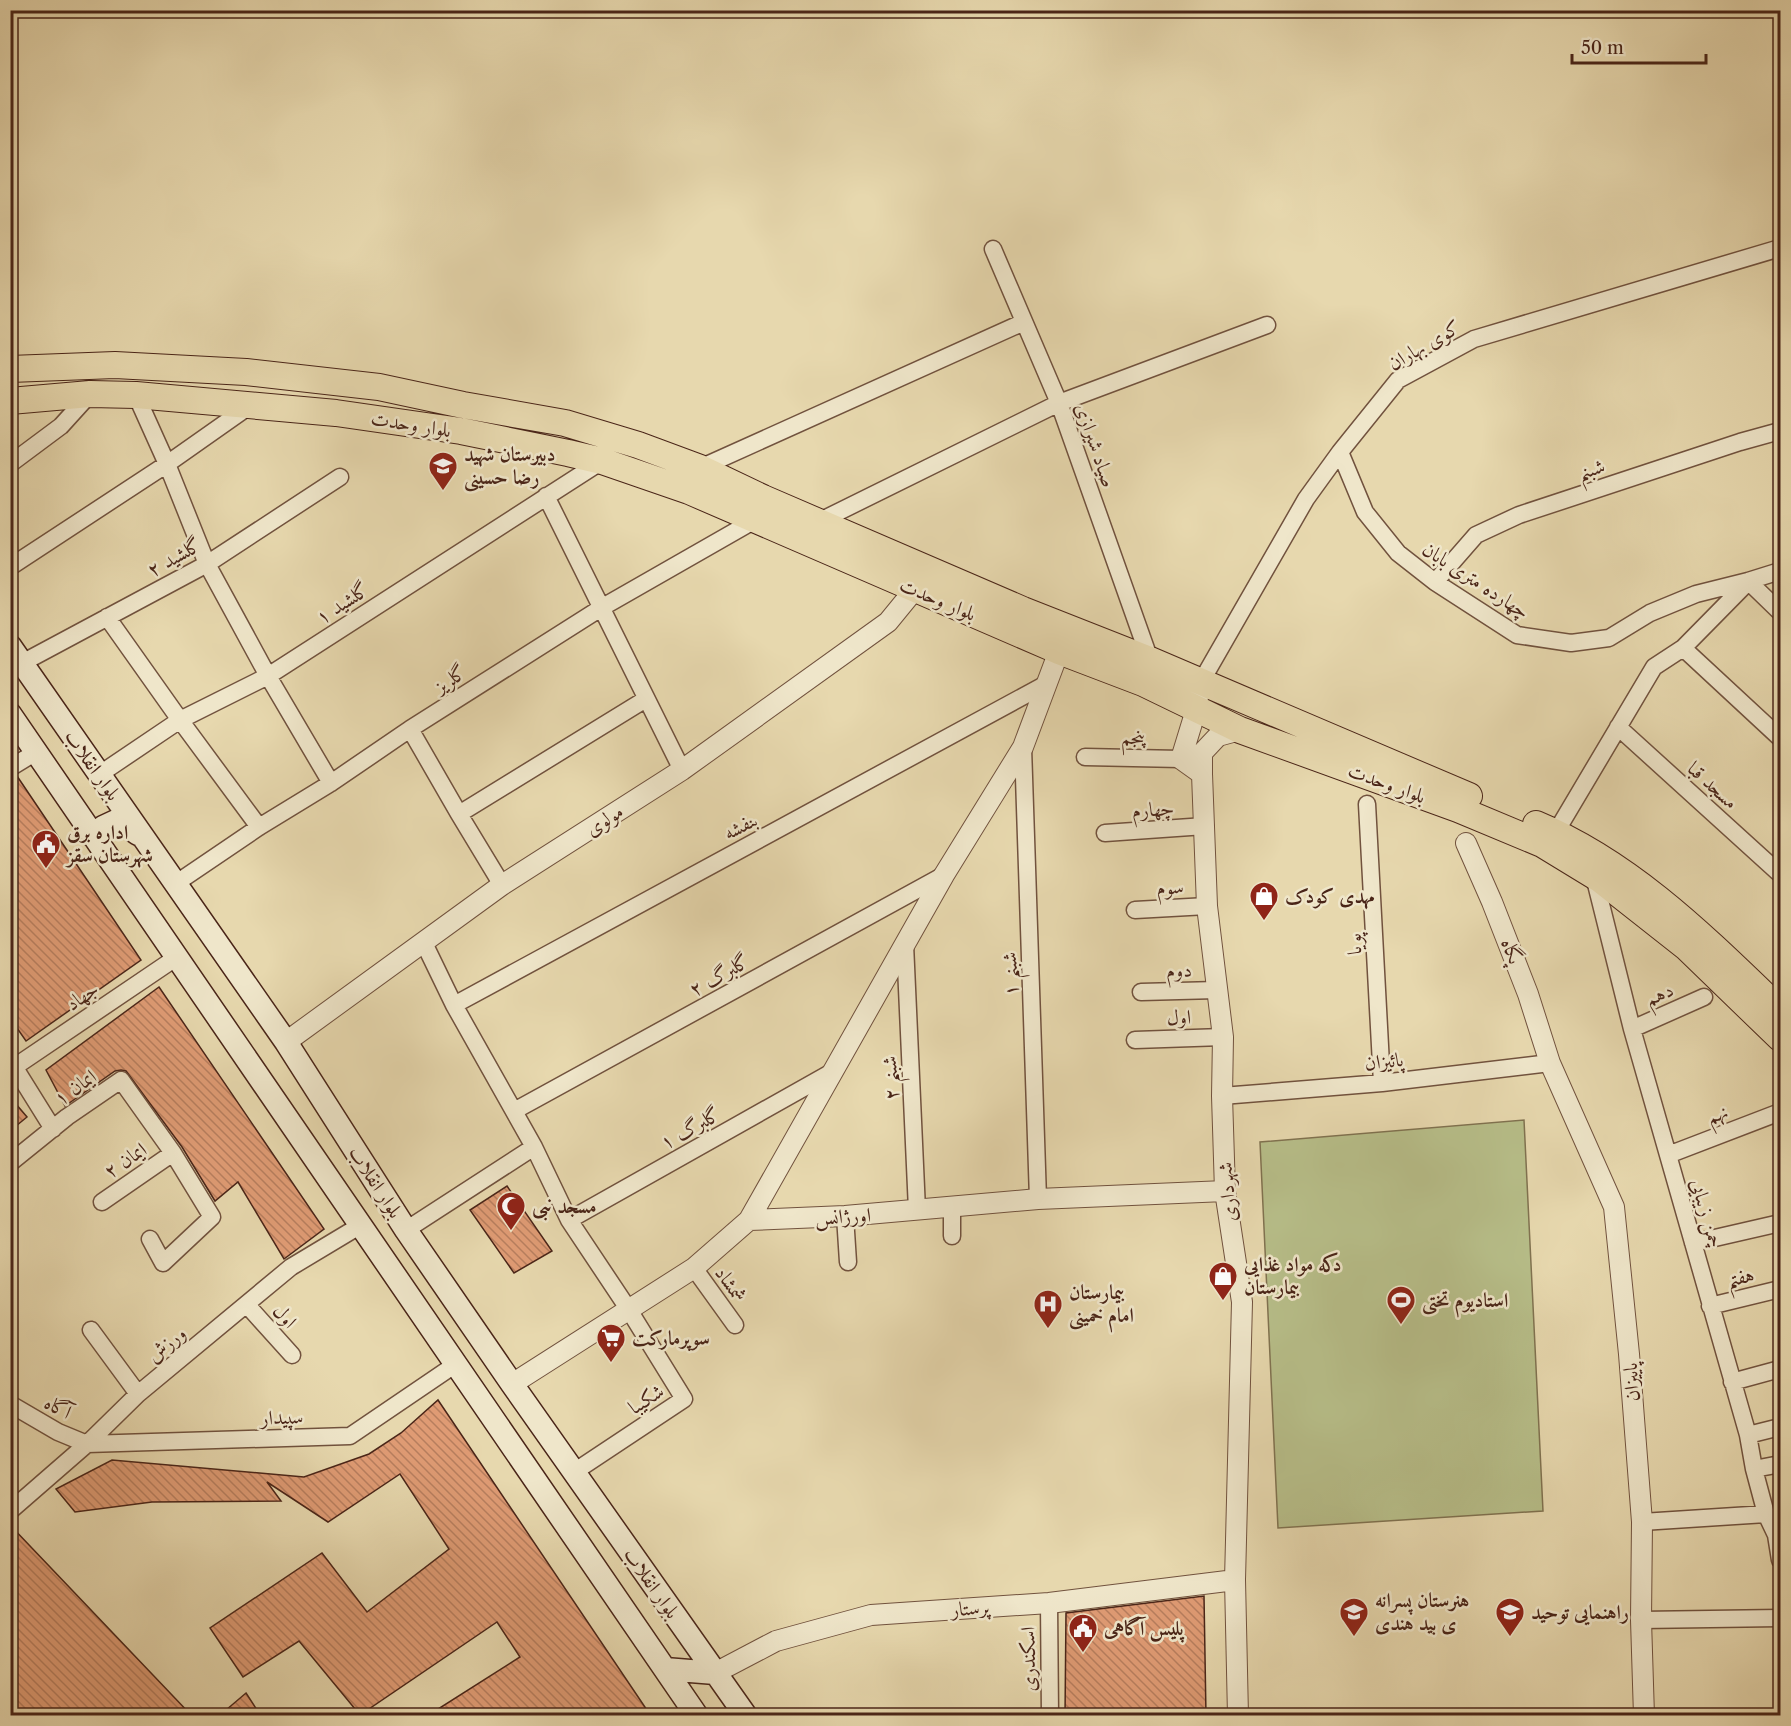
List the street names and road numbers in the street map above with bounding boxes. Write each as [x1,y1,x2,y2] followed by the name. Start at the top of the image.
[1384,315,1465,376] street label: کوی بهاران
[1070,400,1122,490] street label: صیاد شیرازی
[369,406,453,443] street label: بلوار وحدت
[1574,453,1610,492] street label: شبنم
[143,532,205,582] street label: گلشید ۲
[1417,537,1534,624] street label: چهارده متری بابان
[896,572,980,627] street label: بلوار وحدت
[311,577,373,629] street label: گلشید ۱
[428,660,471,700] street label: گلریز
[59,725,126,806] street label: بلوار انقلاب
[1121,725,1147,756] street label: پنجم
[1683,756,1743,814] street label: مسجد قبا
[1345,758,1429,809] street label: بلوار وحدت
[1131,796,1175,828] street label: چهارم
[581,799,628,842] street label: مولوی
[719,807,761,845] street label: بنفشه
[1156,874,1185,906] street label: سوم
[1341,931,1370,955] street label: پویا
[1493,934,1529,970] street label: پگاه
[685,949,754,1002] street label: گلبرگ ۲
[997,951,1031,997] street label: شبنم ۱
[1166,958,1193,988] street label: دوم
[61,976,103,1016] street label: جهاد
[1641,977,1680,1017] street label: دهم
[1166,1005,1192,1029] street label: اول
[1363,1047,1406,1078] street label: پائیزان
[877,1055,911,1101] street label: شبنم ۲
[49,1064,101,1110] street label: ایمان ۱
[1703,1099,1734,1136] street label: نهم
[656,1102,725,1155] street label: گلبرگ ۱
[99,1137,151,1183] street label: ایمان ۲
[343,1142,408,1223] street label: بلوار انقلاب
[1212,1161,1243,1223] street label: شهرداری
[1684,1176,1728,1251] street label: چمن زیبایی
[814,1203,872,1231] street label: اورژانس
[710,1261,752,1307] street label: شمشاد
[1724,1262,1758,1300] street label: هفتم
[268,1299,302,1333] street label: اول
[142,1321,190,1367] street label: ورزش
[1618,1360,1647,1402] street label: پاییزان
[624,1379,668,1419] street label: شکیبا
[40,1390,78,1425] street label: آگاه
[258,1404,304,1432] street label: سپیدار
[618,1543,685,1624] street label: بلوار انقلاب
[948,1595,993,1623] street label: پرستار
[1015,1626,1041,1692] street label: اسکندری

